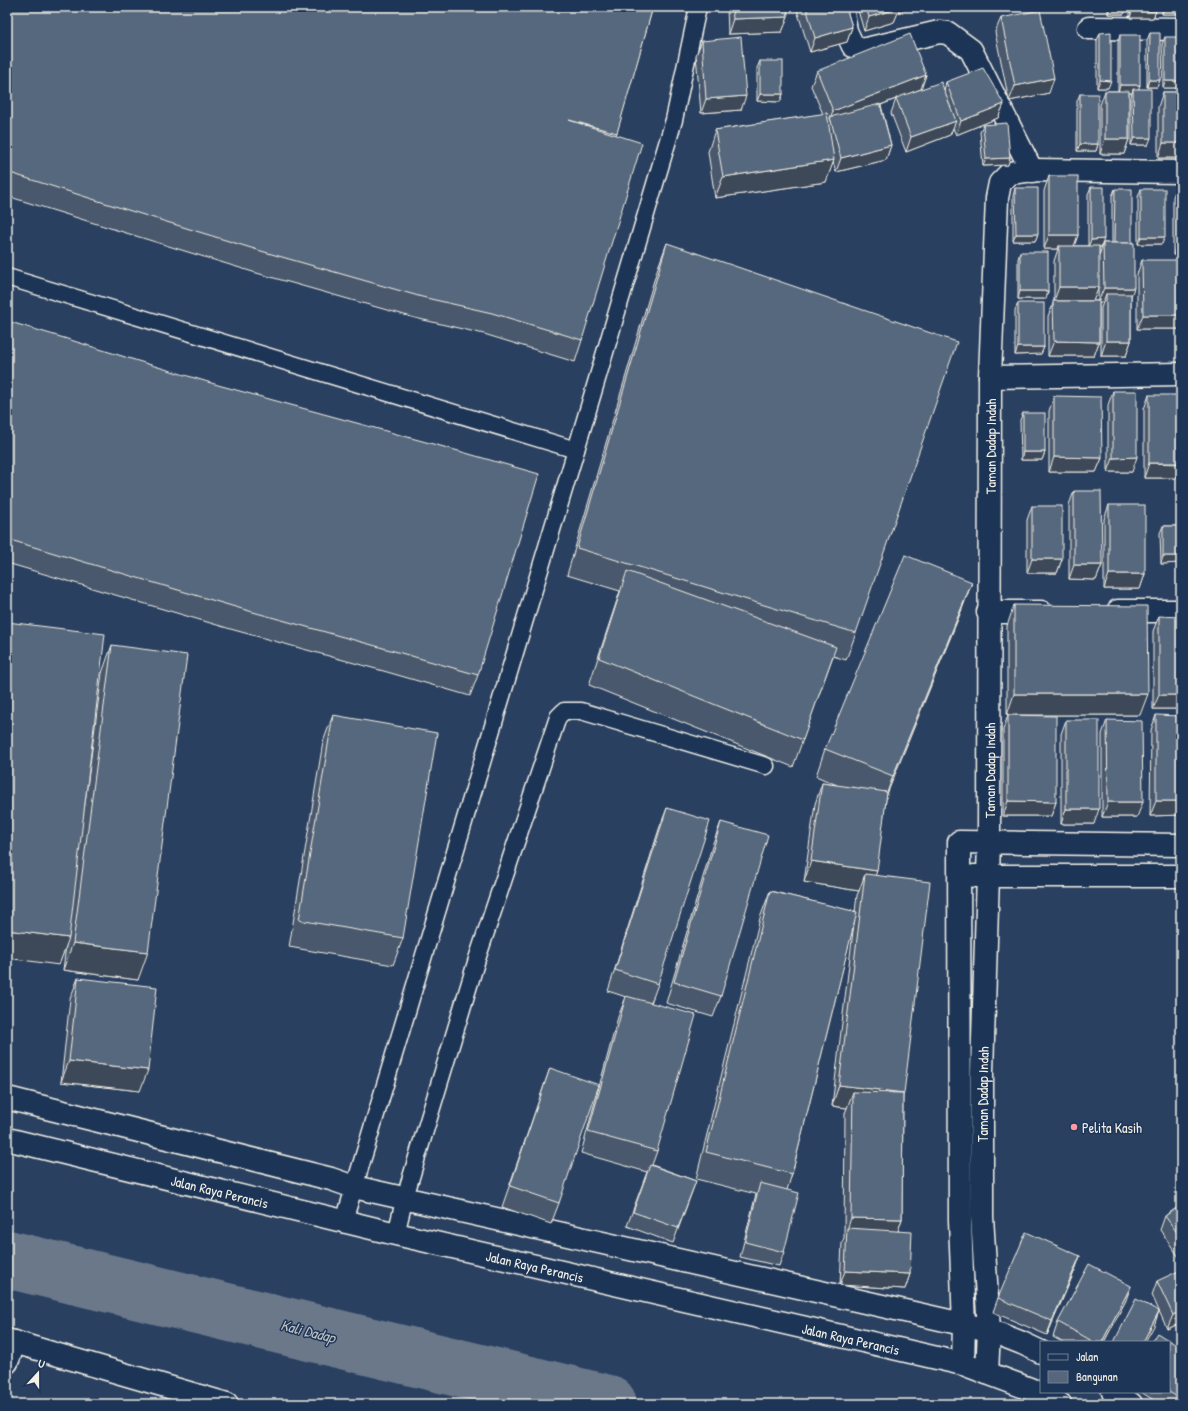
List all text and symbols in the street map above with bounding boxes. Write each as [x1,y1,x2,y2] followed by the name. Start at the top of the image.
[980,398,1000,494] street label: Taman Dadap Indah
[980,722,1000,818] street label: Taman Dadap Indah
[972,1046,993,1142] street label: Taman Dadap Indah
[1082,1118,1142,1137] place label: Pelita Kasih
[1069,1122,1079,1132] marker: Pelita Kasih
[169,1170,270,1212] street label: Jalan Raya Perancis
[484,1245,586,1286] street label: Jalan Raya Perancis
[278,1314,339,1348] water label: Kali Dadap
[800,1318,901,1359] street label: Jalan Raya Perancis
[1040,1341,1170,1393] legend
[1076,1348,1098,1365] text: Jalan
[18,1353,58,1393] north arrow
[36,1356,47,1371] text: U
[1076,1368,1118,1385] text: Bangunan

